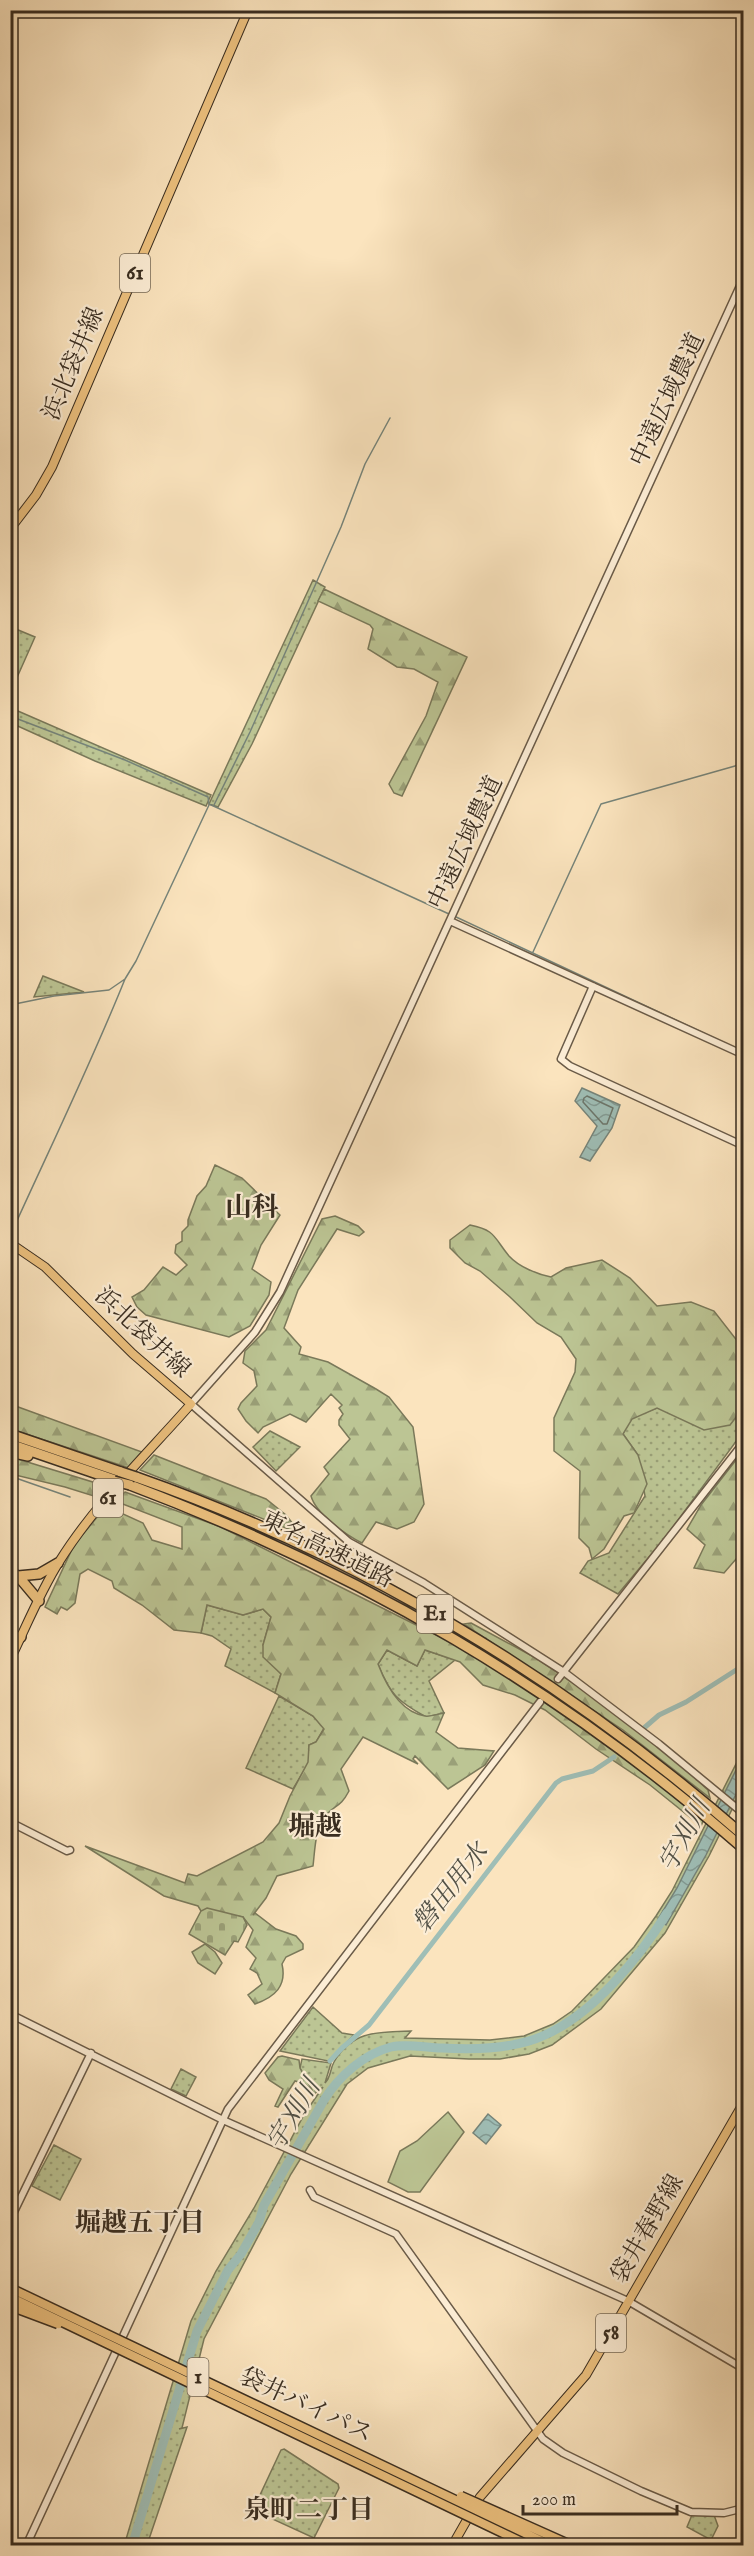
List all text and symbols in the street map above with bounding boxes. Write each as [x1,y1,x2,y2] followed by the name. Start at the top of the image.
[120,254,150,292] road number: 61
[36,303,112,425] street label: 浜北袋井線
[624,328,712,472] street label: 中遠広域農道
[422,771,510,915] street label: 中遠広域農道
[225,1192,279,1226] district label: 山科
[88,1281,196,1385] street label: 浜北袋井線
[93,1479,123,1517] road number: 61
[255,1505,399,1595] street label: 東名高速道路
[417,1595,453,1633] road number: E1
[652,1791,720,1878] water label: 宇刈川
[288,1811,342,1845] district label: 堀越
[406,1835,498,1939] water label: 磐田用水
[260,2071,330,2157] water label: 宇刈川
[605,2169,691,2289] street label: 袋井春野線
[75,2207,205,2240] district label: 堀越五丁目
[596,2314,626,2352] road number: 58
[188,2358,208,2396] road number: 1
[234,2362,378,2450] street label: 袋井バイパス
[523,2478,678,2516] scale bar
[532,2489,576,2512] text: 200 m
[244,2494,374,2527] district label: 泉町二丁目

